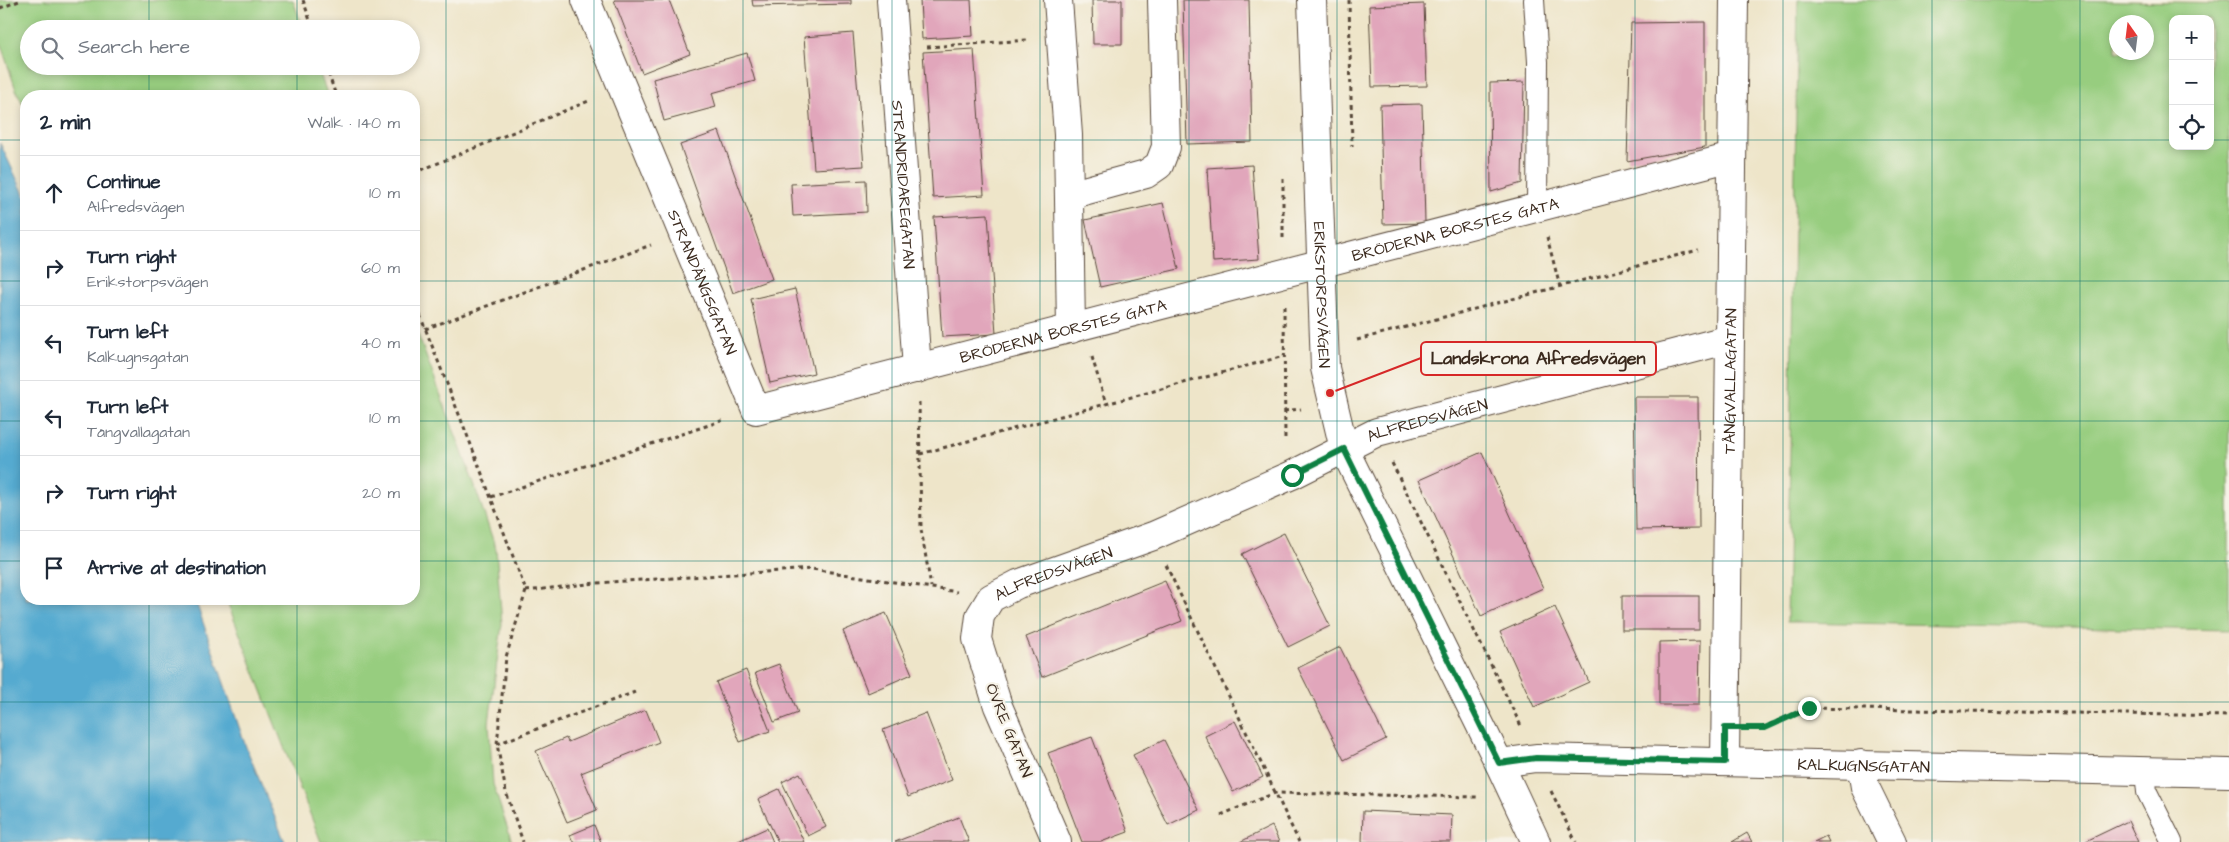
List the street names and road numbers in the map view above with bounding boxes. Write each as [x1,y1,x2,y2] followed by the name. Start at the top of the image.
[886,99,920,270] street label: STRANDRIDAREGATAN
[1349,192,1561,267] street label: BRÖDERNA BORSTES GATA
[662,206,742,358] street label: STRANDÄNGSGATAN
[1308,221,1335,369] street label: ERIKSTORPSVÄGEN
[957,294,1169,369] street label: BRÖDERNA BORSTES GATA
[1719,308,1742,454] street label: TÅNGVALLAGATAN
[1363,393,1490,448] street label: ALFREDSVÄGEN
[991,541,1116,606] street label: ALFREDSVÄGEN
[980,680,1038,781] street label: ÖVRE GATAN
[1797,754,1930,779] street label: KALKUGNSGATAN

